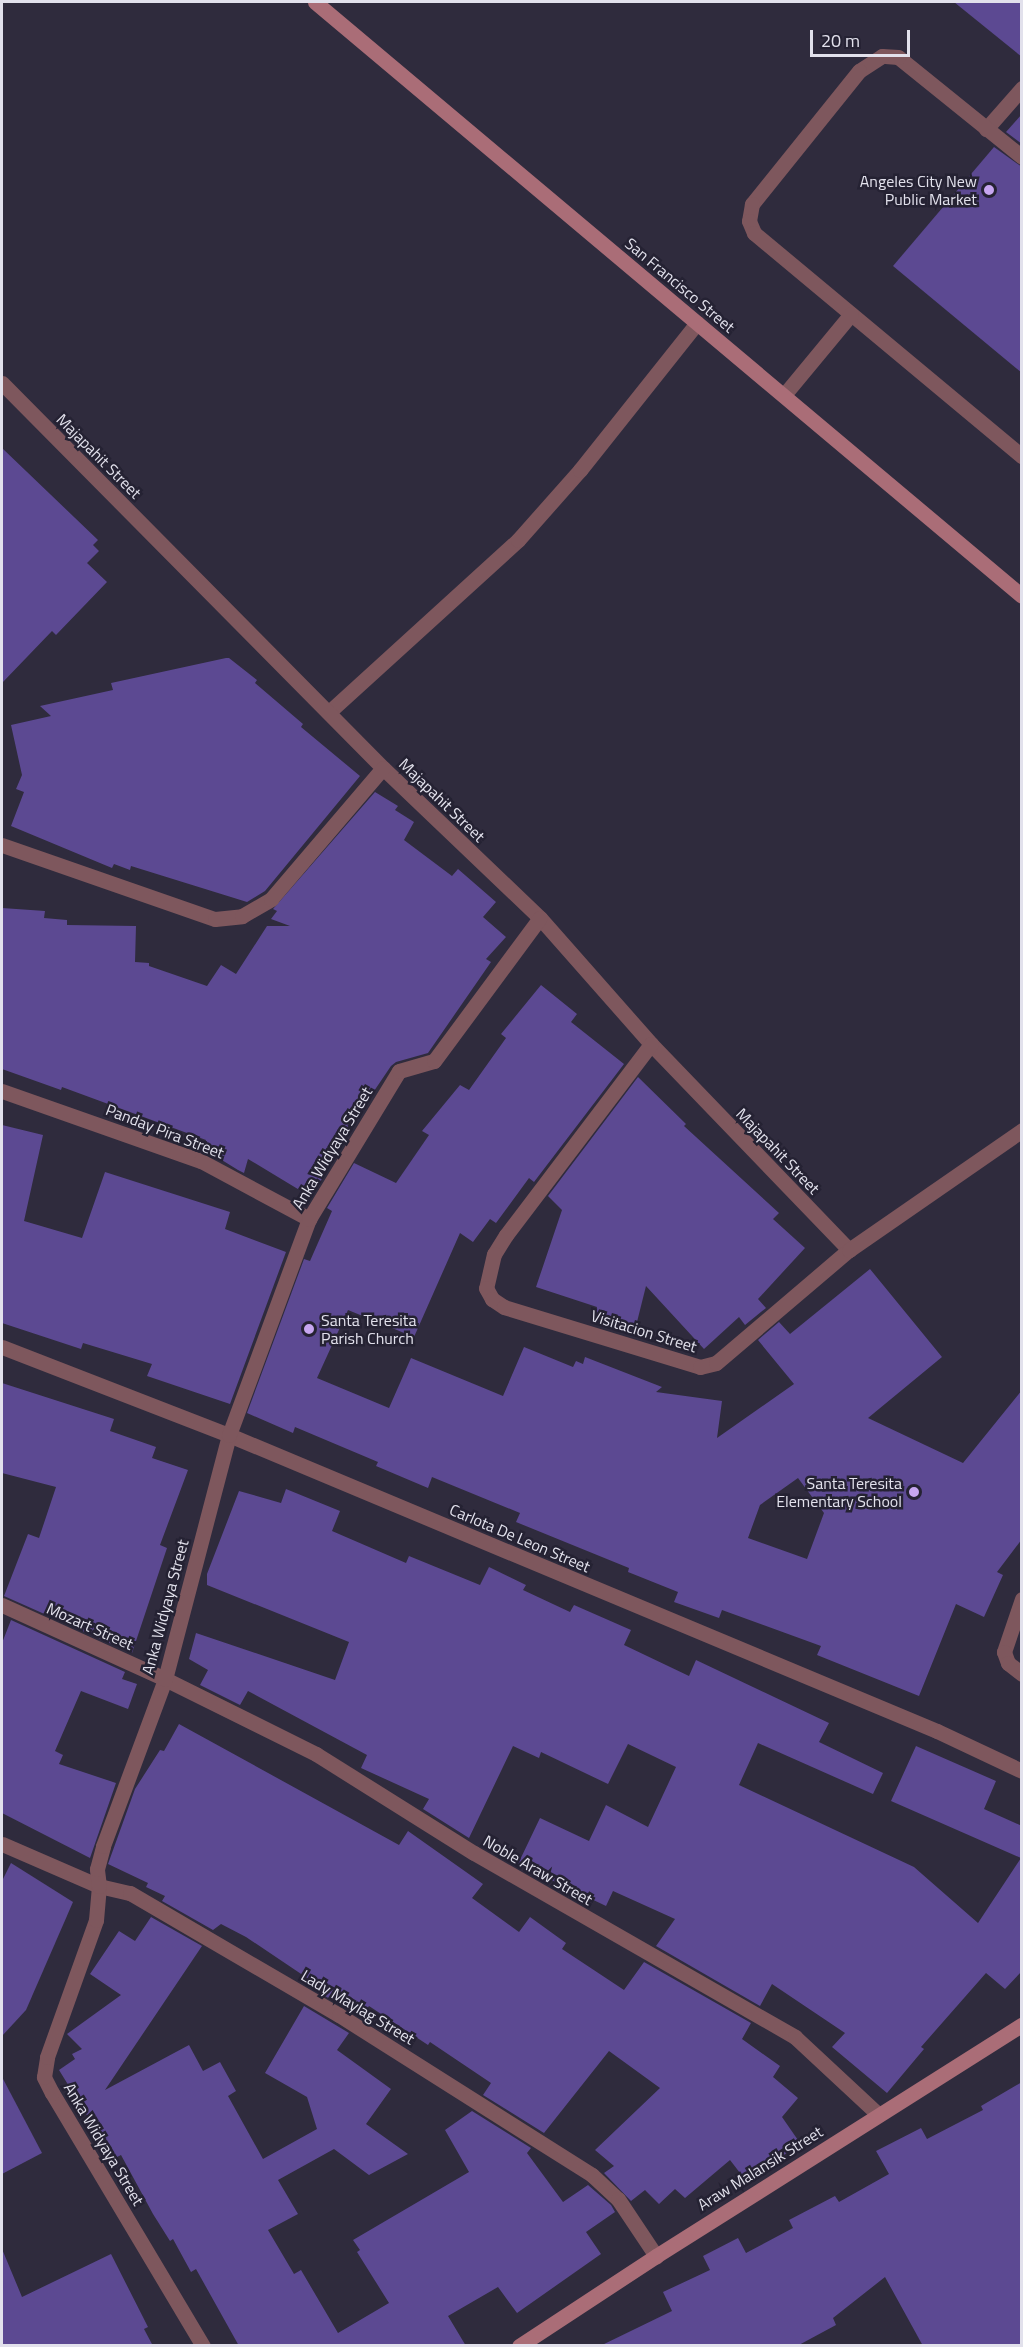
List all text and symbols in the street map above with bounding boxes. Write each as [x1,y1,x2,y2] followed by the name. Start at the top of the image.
[813,18,914,56] scale bar
[821,27,860,54] text: 20 m
[860,171,977,209] place label: Angeles City New Public Market
[982,183,996,197] marker: Angeles City New Public Market
[621,234,739,336] street label: San Francisco Street
[53,410,145,502] street label: Majapahit Street
[395,754,489,846] street label: Majapahit Street
[288,1083,376,1213] street label: Anka Widyaya Street
[103,1100,227,1162] street label: Panday Pira Street
[732,1104,824,1198] street label: Majapahit Street
[589,1306,699,1356] street label: Visitacion Street
[321,1310,416,1348] place label: Santa Teresita Parish Church
[302,1322,316,1336] marker: Santa Teresita Parish Church
[776,1473,902,1511] place label: Santa Teresita Elementary School
[907,1485,921,1499] marker: Santa Teresita Elementary School
[447,1500,593,1576] street label: Carlota De Leon Street
[138,1537,192,1677] street label: Anka Widyaya Street
[44,1598,136,1654] street label: Mozart Street
[480,1831,596,1909] street label: Noble Araw Street
[298,1965,418,2049] street label: Lady Maylag Street
[60,2079,148,2209] street label: Anka Widyaya Street
[694,2122,826,2214] street label: Araw Malansik Street

